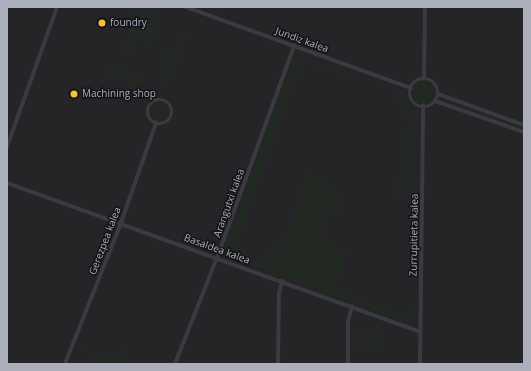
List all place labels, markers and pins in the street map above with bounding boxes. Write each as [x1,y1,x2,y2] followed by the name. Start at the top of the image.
[110,17,147,29] place label: foundry
[97,18,107,28] marker: foundry
[82,88,156,100] place label: Machining shop
[69,89,79,99] marker: Machining shop

